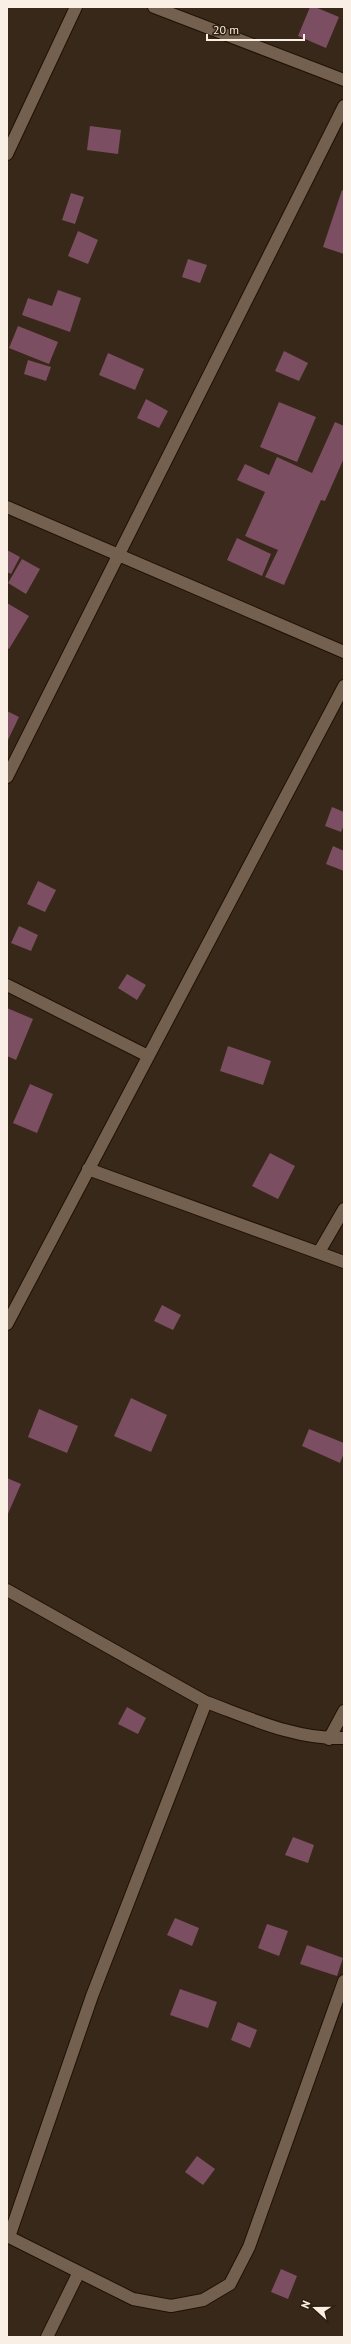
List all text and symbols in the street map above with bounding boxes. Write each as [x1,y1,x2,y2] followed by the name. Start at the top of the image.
[207,16,304,42] scale bar
[213,22,239,37] text: 20 m
[295,2288,335,2328] north arrow
[298,2299,313,2310] text: N

